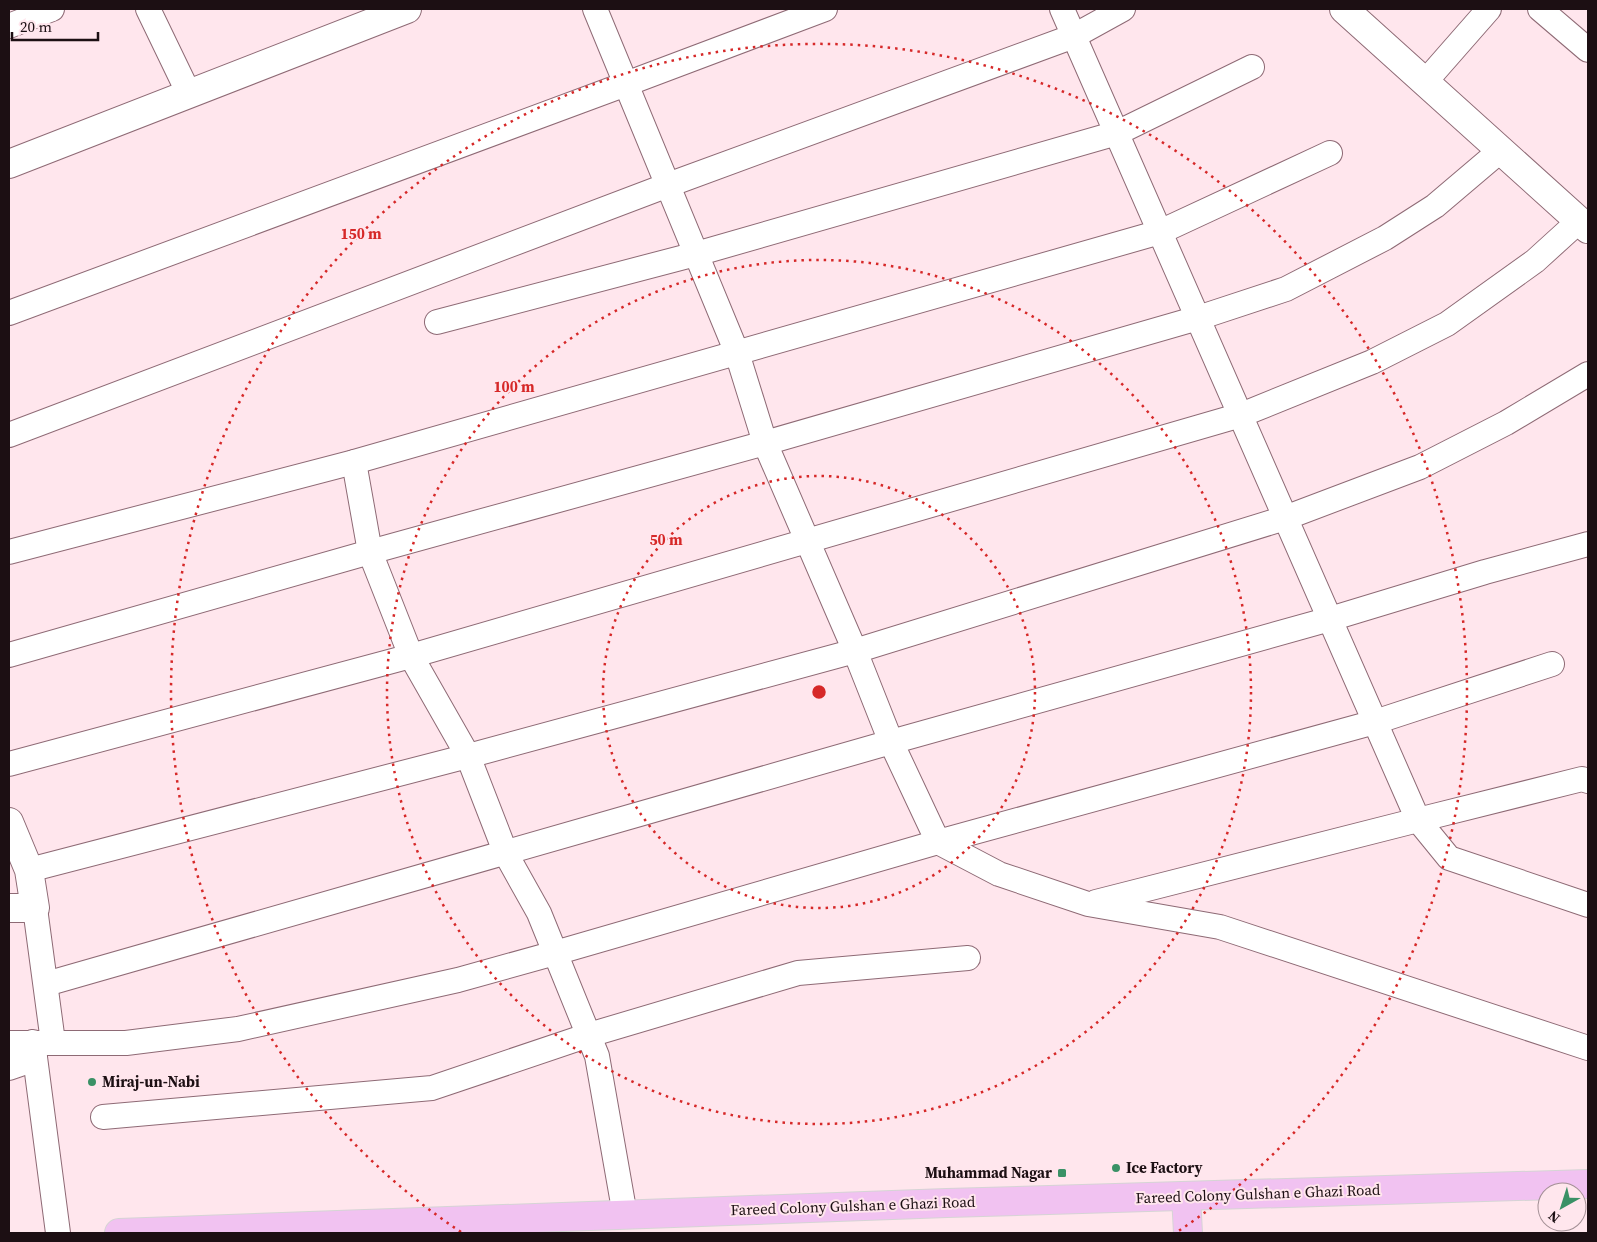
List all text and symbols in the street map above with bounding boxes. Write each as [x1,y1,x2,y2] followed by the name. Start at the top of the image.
[12,10,99,42] scale bar
[20,16,52,37] text: 20 m
[340,223,382,244] text: 150 m
[493,376,535,397] text: 100 m
[649,529,683,550] text: 50 m
[810,683,828,701] centre of rings
[102,1071,200,1092] place label: Miraj-un-Nabi
[86,1076,98,1088] marker: Miraj-un-Nabi
[1126,1157,1203,1178] place label: Ice Factory
[925,1162,1052,1183] place label: Muhammad Nagar
[1110,1162,1122,1174] marker: Ice Factory
[1056,1167,1068,1179] marker: Muhammad Nagar
[1135,1179,1381,1208] street label: Fareed Colony Gulshan e Ghazi Road
[1537,1182,1587,1232] north arrow
[730,1191,976,1220] street label: Fareed Colony Gulshan e Ghazi Road
[1544,1206,1564,1228] text: N

